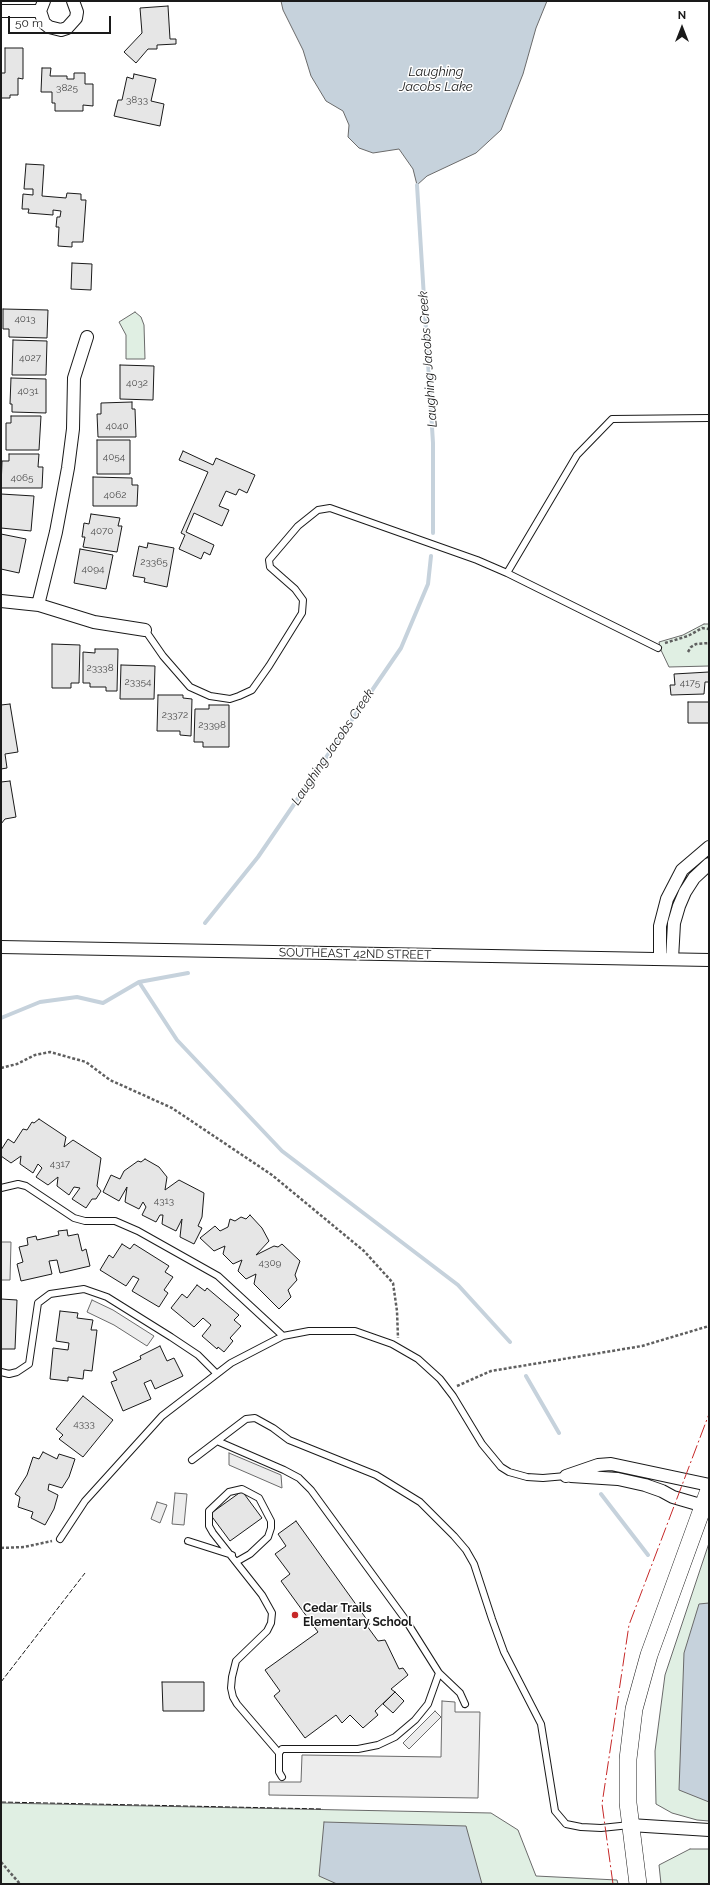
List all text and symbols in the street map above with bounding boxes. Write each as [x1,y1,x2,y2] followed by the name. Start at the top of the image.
[10,8,113,34] scale bar
[662,8,702,48] north arrow
[678,9,686,22] text: N
[15,16,43,30] text: 50 m
[399,64,473,95] water label: Laughing Jacobs Lake
[56,82,78,94] house number: 3825
[126,94,148,106] house number: 3833
[415,290,441,428] water label: Laughing Jacobs Creek
[14,313,36,325] house number: 4013
[19,352,41,364] house number: 4027
[126,377,148,389] house number: 4032
[17,385,39,397] house number: 4031
[105,420,129,432] house number: 4040
[103,451,125,463] house number: 4054
[10,472,34,484] house number: 4065
[104,489,126,501] house number: 4062
[91,525,113,537] house number: 4070
[140,556,168,568] house number: 23365
[82,563,104,575] house number: 4094
[86,662,114,674] house number: 23338
[125,676,151,688] house number: 23354
[680,677,700,689] house number: 4175
[288,686,378,808] water label: Laughing Jacobs Creek
[162,709,188,721] house number: 23372
[198,719,226,731] house number: 23398
[279,945,431,963] street label: SOUTHEAST 42ND STREET
[50,1158,70,1170] house number: 4317
[154,1195,174,1207] house number: 4313
[259,1257,281,1269] house number: 4309
[73,1418,95,1430] house number: 4333
[303,1601,412,1629] place label: Cedar Trails Elementary School
[290,1610,300,1620] marker: Cedar Trails Elementary School

